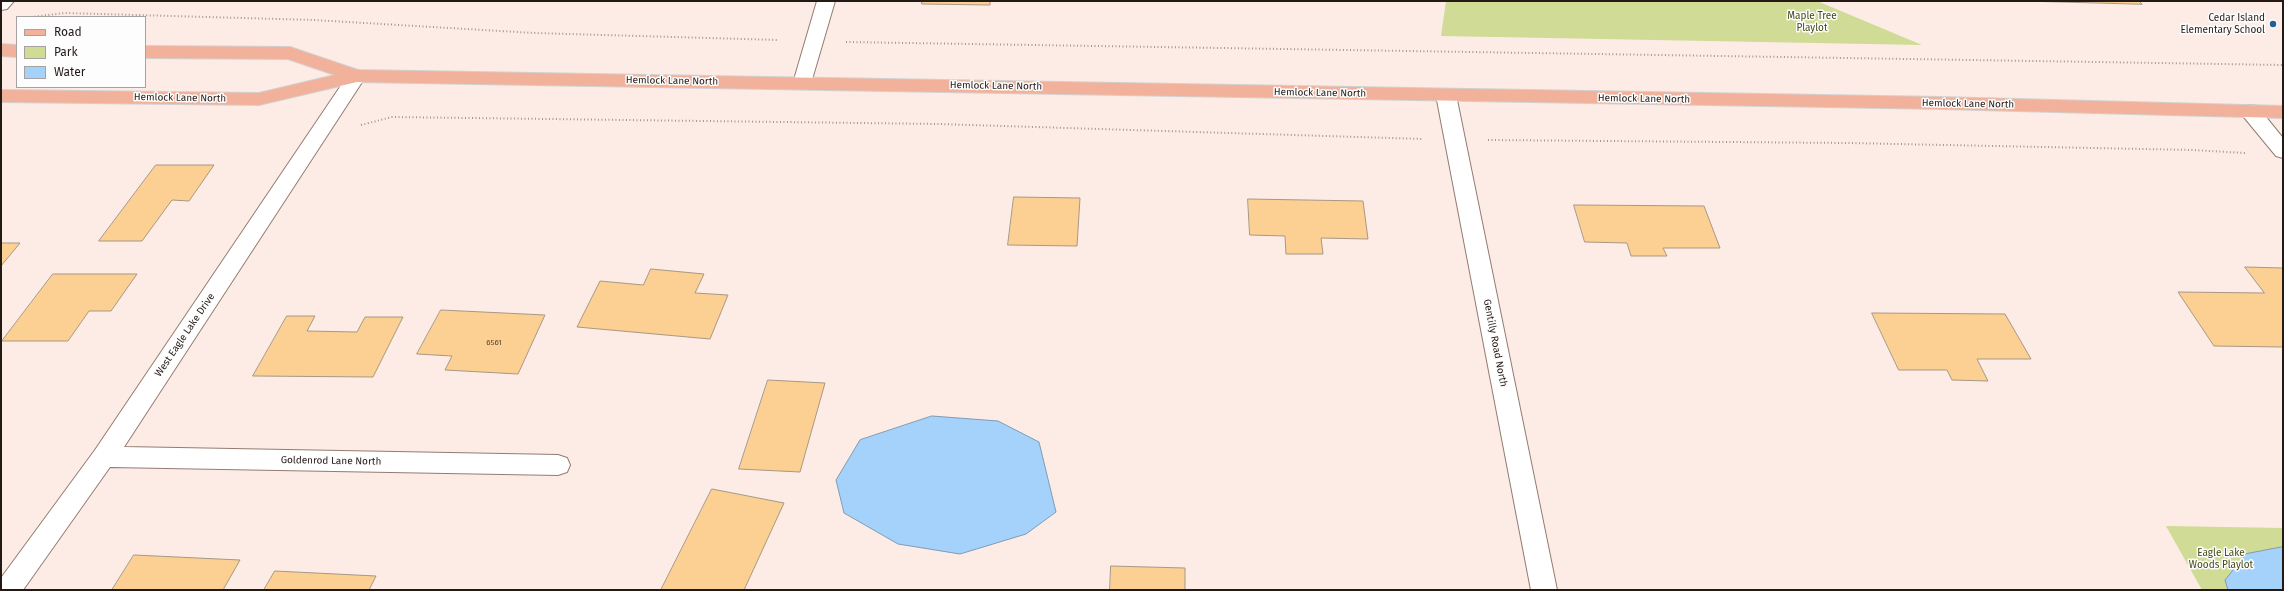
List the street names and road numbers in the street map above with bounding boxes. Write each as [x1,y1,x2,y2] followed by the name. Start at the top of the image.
[626,74,718,88] street label: Hemlock Lane North
[950,79,1042,93] street label: Hemlock Lane North
[1274,86,1366,100] street label: Hemlock Lane North
[134,91,226,105] street label: Hemlock Lane North
[1598,92,1690,106] street label: Hemlock Lane North
[1922,97,2014,111] street label: Hemlock Lane North
[153,291,217,379] street label: West Eagle Lake Drive
[1481,298,1509,388] street label: Gentilly Road North
[281,454,381,468] street label: Goldenrod Lane North

